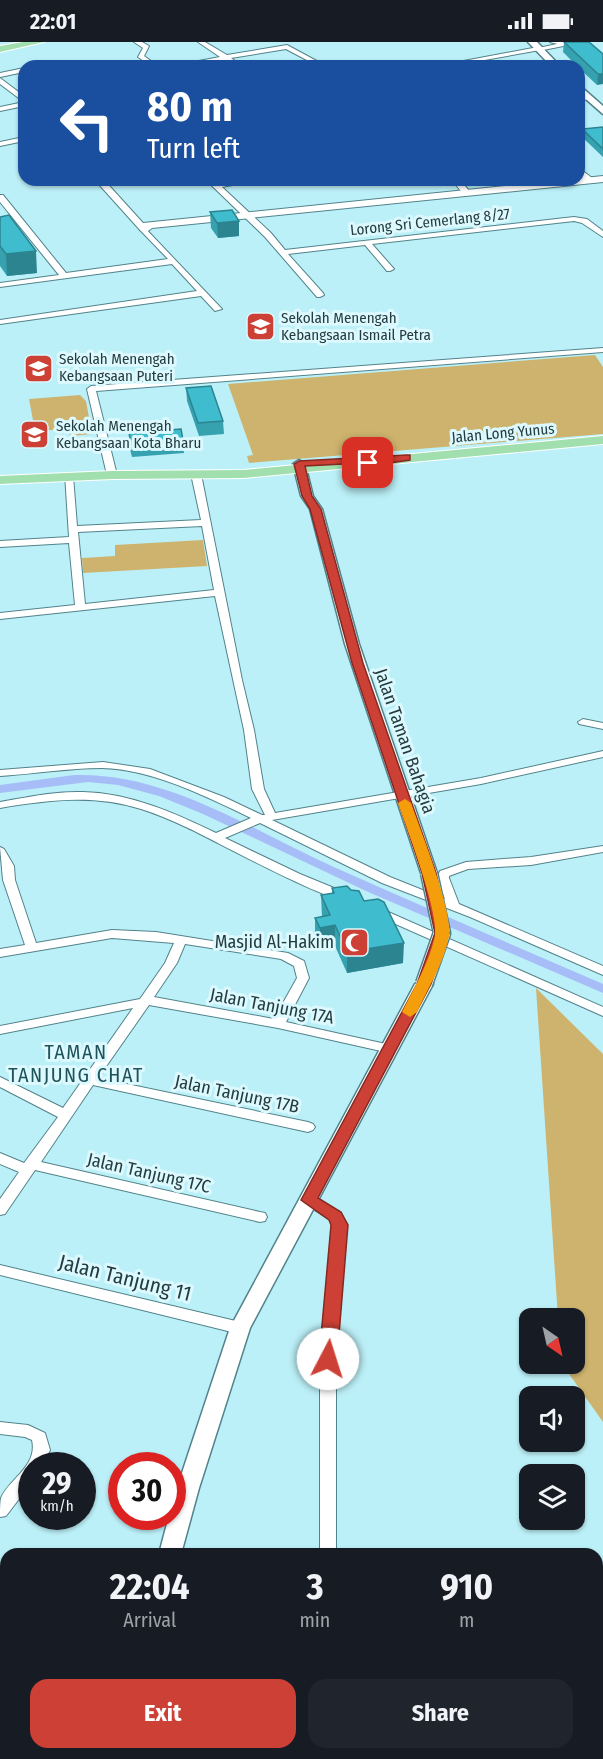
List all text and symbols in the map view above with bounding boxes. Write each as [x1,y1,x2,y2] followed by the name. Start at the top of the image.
[30,8,76,35] text: 22:01
[147,82,233,132] text: 80 m
[48,84,126,162] icon: left
[147,133,240,165] text: Turn left
[349,205,511,239] street label: Lorong Sri Cemerlang 8/27
[281,309,431,344] place label: Sekolah Menengah Kebangsaan Ismail Petra
[244,311,276,343] school or university icon: Sekolah Menengah Kebangsaan Ismail Petra
[59,350,175,385] place label: Sekolah Menengah Kebangsaan Puteri
[22,352,54,384] school or university icon: Sekolah Menengah Kebangsaan Puteri
[56,417,201,452] place label: Sekolah Menengah Kebangsaan Kota Bharu
[19,419,51,451] school or university icon: Sekolah Menengah Kebangsaan Kota Bharu
[451,420,555,446] street label: Jalan Long Yunus
[342,437,393,488] pin
[351,446,384,479] icon: arrive
[370,666,440,817] street label: Jalan Taman Bahagia
[339,926,371,958] mosque icon: Masjid Al-Hakim
[215,931,334,953] place label: Masjid Al-Hakim
[208,983,336,1029] street label: Jalan Tanjung 17A
[8,1040,144,1087] district label: TAMAN TANJUNG CHAT
[173,1070,301,1118] street label: Jalan Tanjung 17B
[85,1148,213,1198] street label: Jalan Tanjung 17C
[56,1249,194,1307] street label: Jalan Tanjung 11
[519,1308,585,1374] north arrow
[519,1308,585,1530] map controls
[296,1327,360,1391] position arrow
[519,1386,585,1452] button: sound
[108,1452,186,1530] speed limit sign: 30
[519,1464,585,1530] button: layers
[42,1466,72,1502] text: 29
[40,1497,74,1515] text: km/h
[110,1565,190,1609] text: 22:04
[306,1565,323,1609] text: 3
[440,1565,493,1609] text: 910
[123,1608,176,1632] text: Arrival
[299,1608,330,1632] text: min
[459,1608,474,1632] text: m
[30,1679,296,1748] button: Exit
[308,1679,573,1748] button: Share

